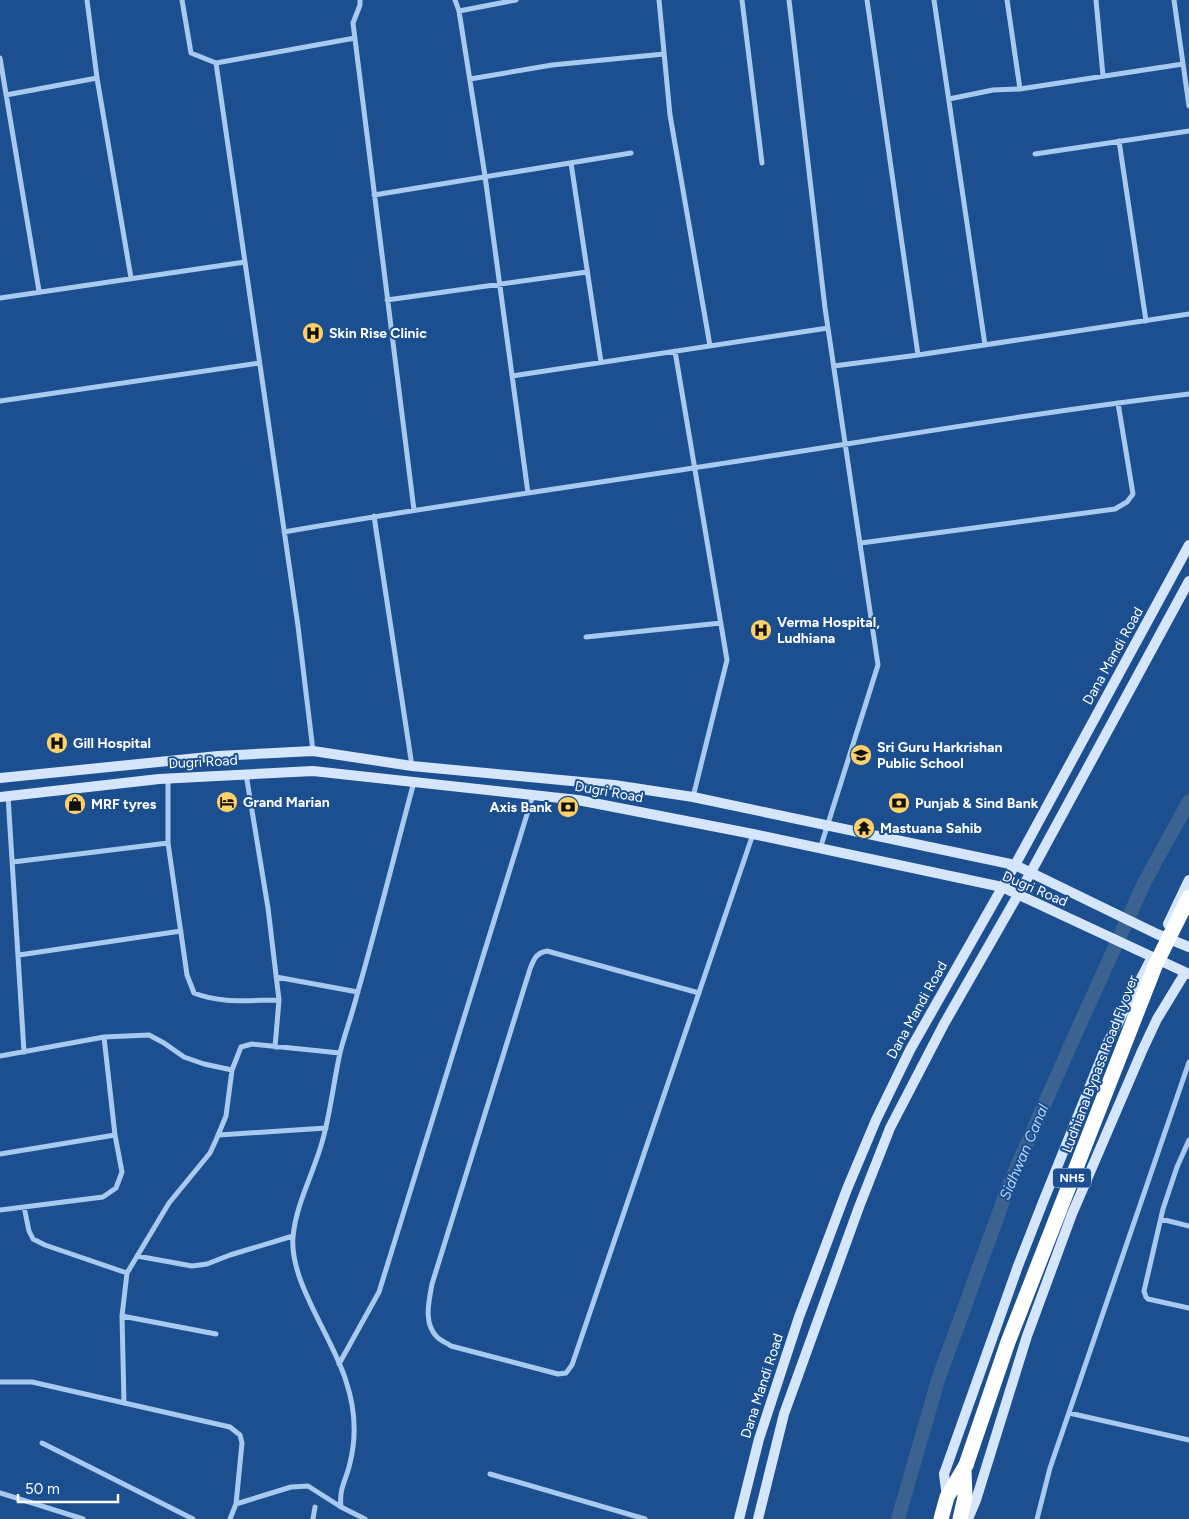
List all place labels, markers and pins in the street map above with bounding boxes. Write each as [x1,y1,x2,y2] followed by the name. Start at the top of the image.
[301,321,325,345] hospital icon: Skin Rise Clinic
[329,325,427,342] place label: Skin Rise Clinic
[777,614,880,647] place label: Verma Hospital, Ludhiana
[749,618,773,642] hospital icon: Verma Hospital, Ludhiana
[45,731,69,755] hospital icon: Gill Hospital
[73,735,151,752] place label: Gill Hospital
[877,739,1002,772] place label: Sri Guru Harkrishan Public School
[849,743,873,767] school or university icon: Sri Guru Harkrishan Public School
[215,790,239,814] hotel icon: Grand Marian
[887,791,911,815] bank icon: Punjab & Sind Bank
[63,792,87,816] shop icon: MRF tyres
[243,794,330,811] place label: Grand Marian
[556,795,580,819] bank icon: Axis Bank
[915,795,1039,812] place label: Punjab & Sind Bank
[91,796,157,813] place label: MRF tyres
[489,799,552,816] place label: Axis Bank
[852,816,876,840] temple icon: Mastuana Sahib
[880,820,982,837] place label: Mastuana Sahib

